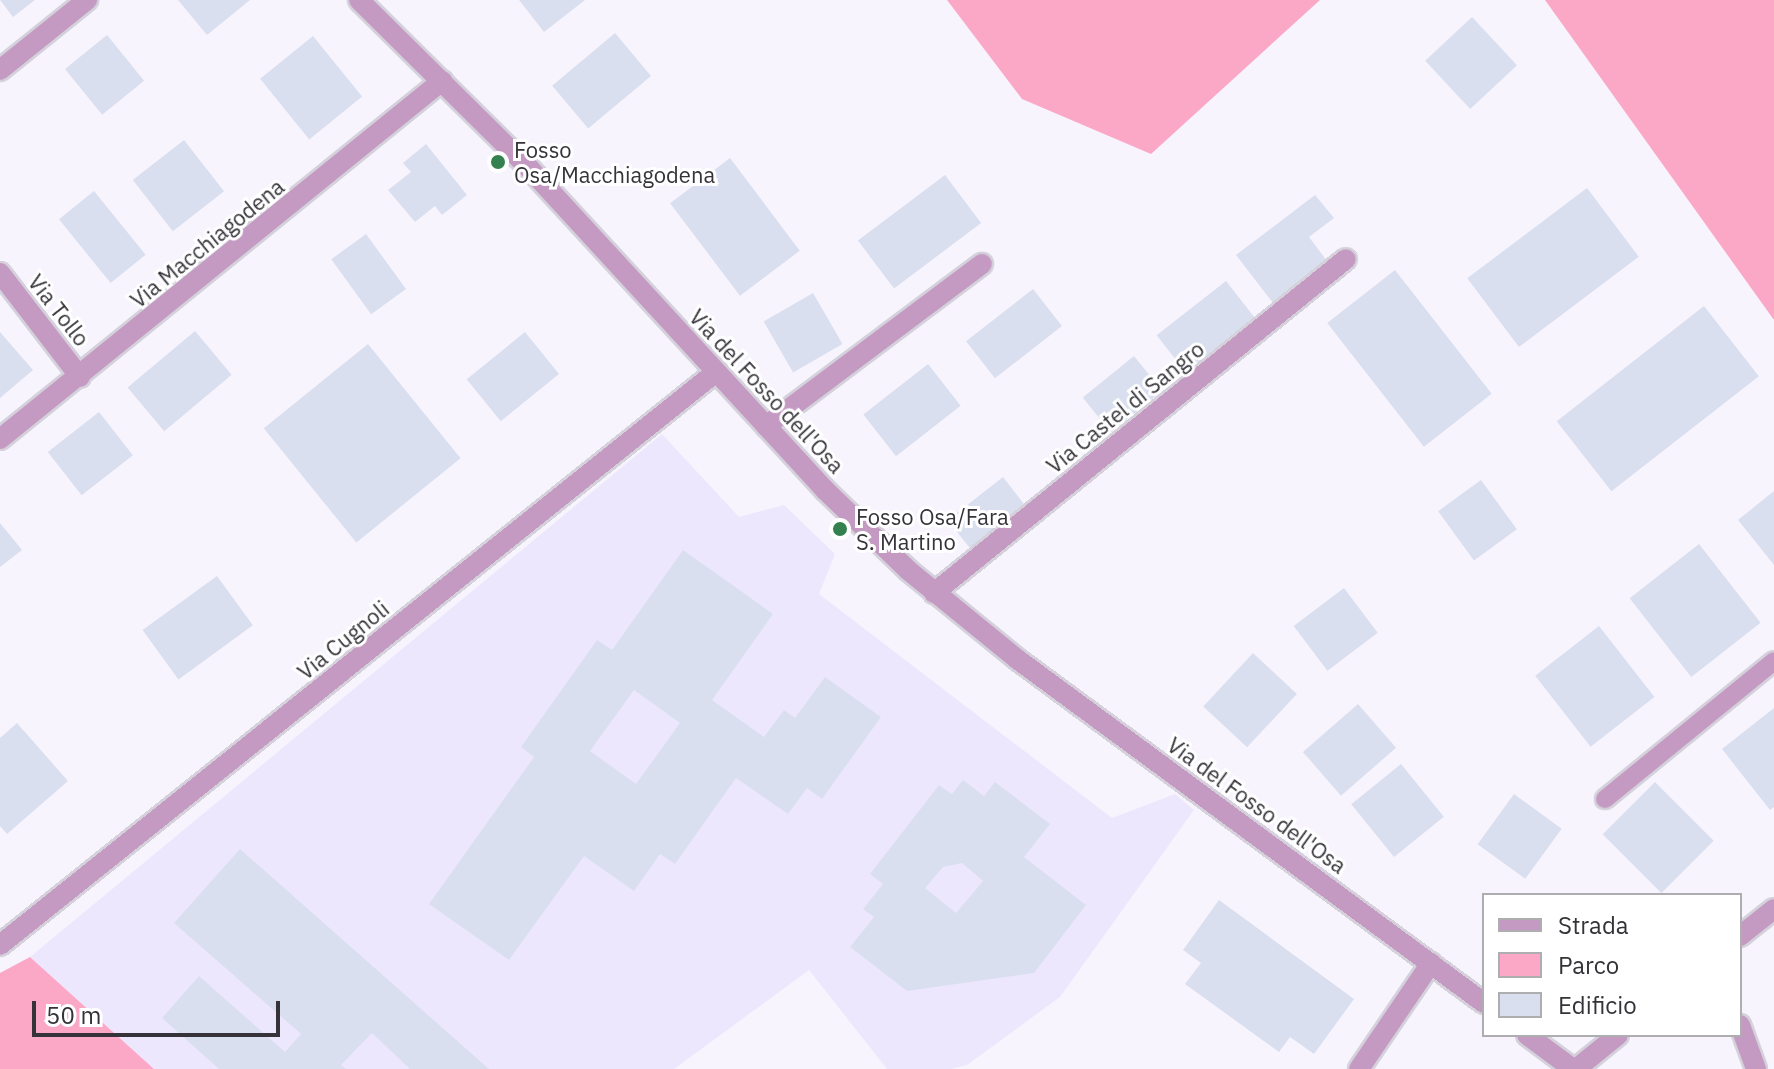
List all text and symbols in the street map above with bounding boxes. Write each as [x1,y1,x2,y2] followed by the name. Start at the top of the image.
[514,136,715,188] place label: Fosso Osa/Macchiagodena
[489,153,507,171] marker: Fosso Osa/Macchiagodena
[125,173,289,313] street label: Via Macchiagodena
[23,269,95,351] street label: Via Tollo
[684,304,850,478] street label: Via del Fosso dell'Osa
[1041,335,1209,479] street label: Via Castel di Sangro
[856,503,1009,554] place label: Fosso Osa/Fara S. Martino
[831,520,849,538] marker: Fosso Osa/Fara S. Martino
[292,595,394,685] street label: Via Cugnoli
[1162,731,1352,879] street label: Via del Fosso dell'Osa
[1482,893,1742,1037] legend
[1558,909,1629,941] text: Strada
[1558,949,1619,981] text: Parco
[36,985,284,1035] scale bar
[1558,989,1637,1021] text: Edificio
[46,999,101,1031] text: 50 m

